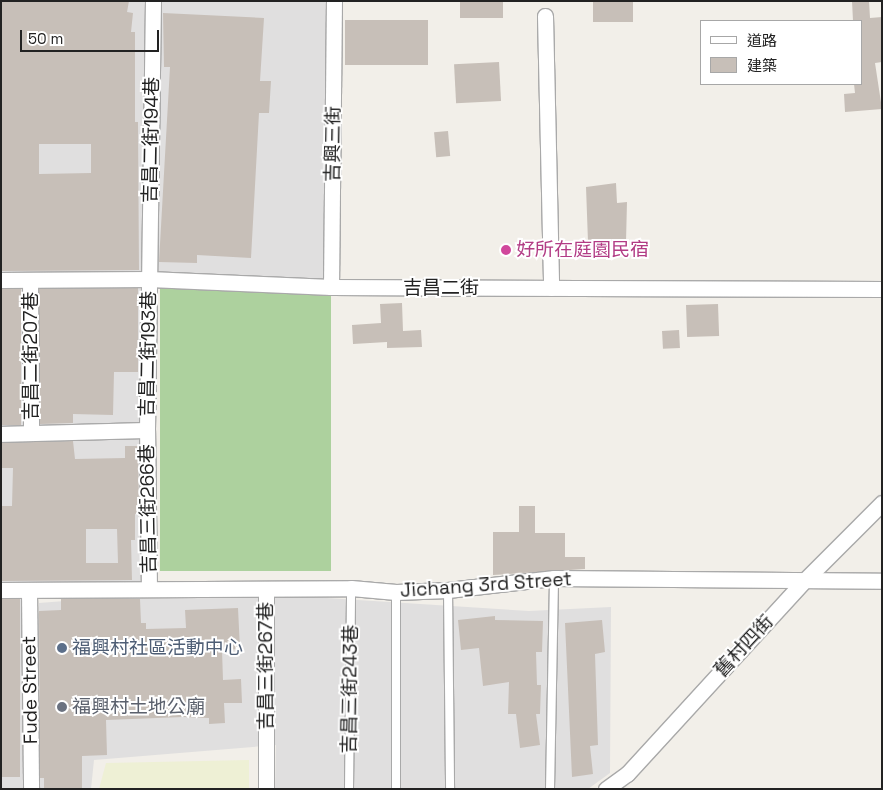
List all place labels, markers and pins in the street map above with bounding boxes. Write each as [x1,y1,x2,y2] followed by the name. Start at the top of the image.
[516,239,649,261] place label: 好所在庭園民宿
[500,244,512,256] marker: 好所在庭園民宿
[72,637,243,659] place label: 福興村社區活動中心
[56,642,68,654] marker: 福興村社區活動中心
[72,696,205,718] place label: 福興村土地公廟
[56,701,68,713] marker: 福興村土地公廟

